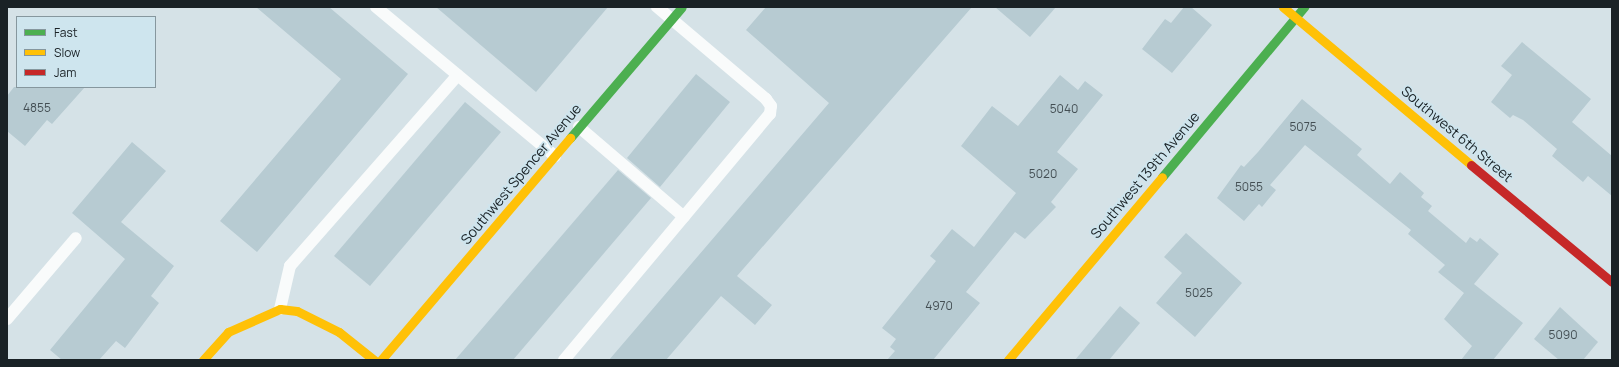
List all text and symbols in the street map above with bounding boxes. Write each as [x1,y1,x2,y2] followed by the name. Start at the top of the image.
[16,16,156,88] legend
[54,24,78,41] text: Fast
[54,44,80,61] text: Slow
[54,64,76,81] text: Jam
[1398,83,1516,185] street label: Southwest 6th Street
[457,100,585,248] street label: Southwest Spencer Avenue
[23,101,51,115] house number: 4855
[1050,102,1078,116] house number: 5040
[1087,108,1203,242] street label: Southwest 139th Avenue
[1289,120,1317,134] house number: 5075
[1029,167,1057,181] house number: 5020
[1235,180,1263,194] house number: 5055
[1185,286,1213,300] house number: 5025
[925,299,953,313] house number: 4970
[1548,328,1578,342] house number: 5090

